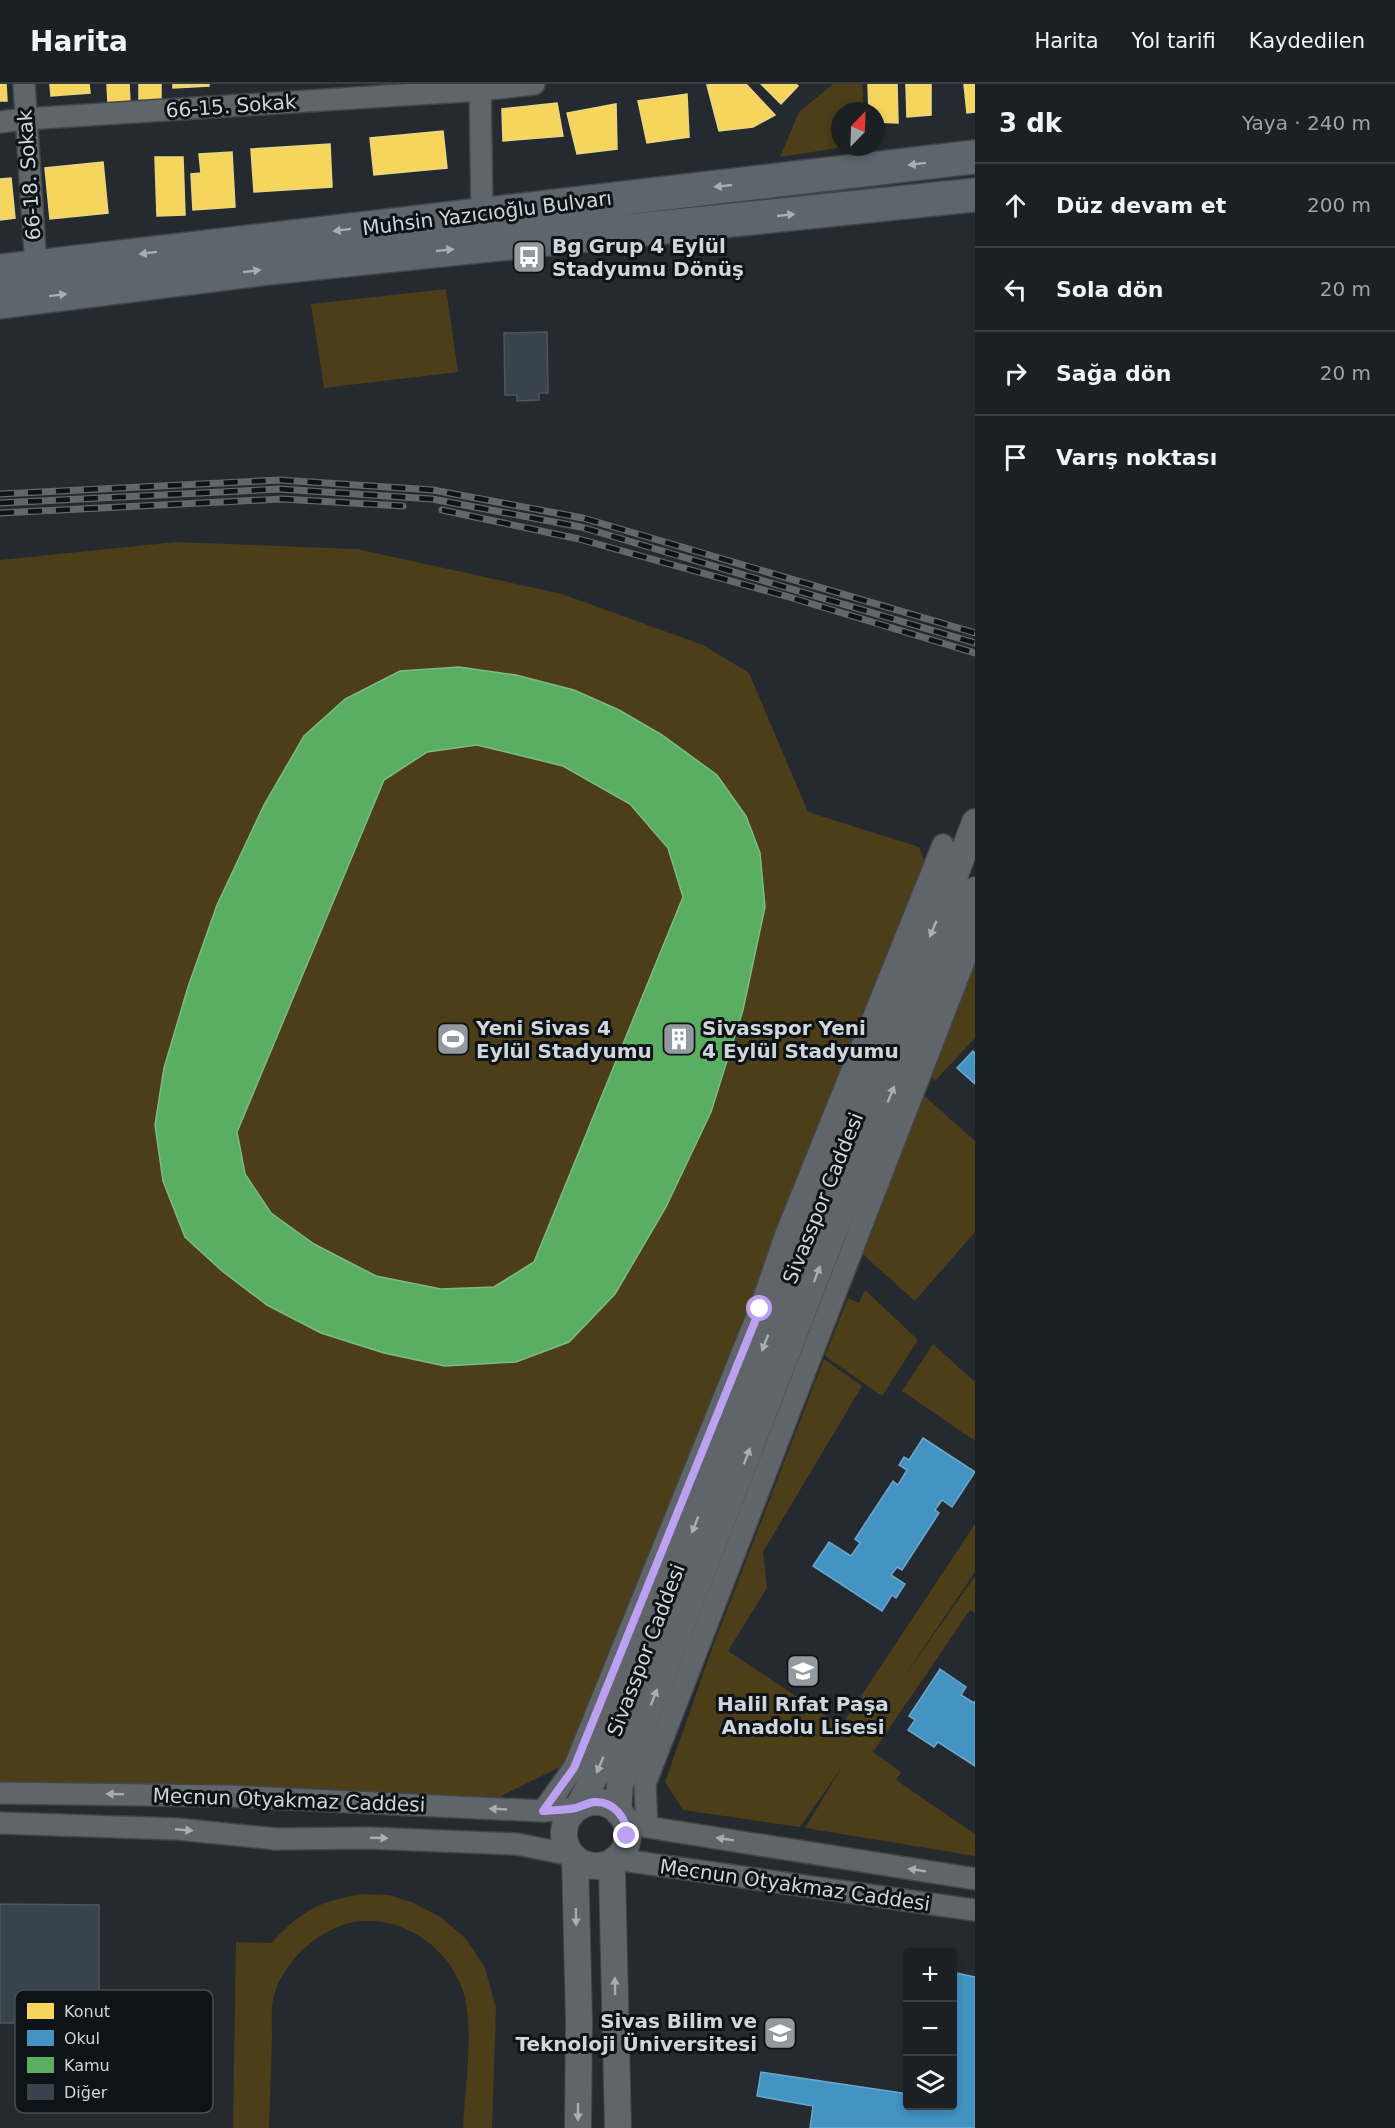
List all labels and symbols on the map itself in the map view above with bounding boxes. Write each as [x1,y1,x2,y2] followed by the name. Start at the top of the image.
[165,89,298,123] street label: 66-15. Sokak
[831,102,885,156] north arrow
[12,108,46,241] street label: 66-18. Sokak
[907,159,926,168] one-way arrow
[714,181,733,190] one-way arrow
[361,186,613,240] street label: Muhsin Yazıcıoğlu Bulvarı
[776,210,795,219] one-way arrow
[332,225,351,235] one-way arrow
[552,234,744,281] place label: Bg Grup 4 Eylül Stadyumu Dönüş
[511,239,547,275] bus stop icon: Bg Grup 4 Eylül Stadyumu Dönüş
[436,245,455,255] one-way arrow
[139,248,158,258] one-way arrow
[242,266,261,275] one-way arrow
[49,290,68,300] one-way arrow
[928,920,938,938] one-way arrow
[475,1016,652,1063] place label: Yeni Sivas 4 Eylül Stadyumu
[702,1016,899,1063] place label: Sivasspor Yeni 4 Eylül Stadyumu
[435,1021,471,1057] sports icon: Yeni Sivas 4 Eylül Stadyumu
[661,1021,697,1057] building icon: Sivasspor Yeni 4 Eylül Stadyumu
[886,1084,896,1102] one-way arrow
[778,1109,868,1287] street label: Sivasspor Caddesi
[812,1265,822,1283] one-way arrow
[746,1295,772,1321] route start
[760,1334,770,1352] one-way arrow
[743,1447,752,1465] one-way arrow
[689,1516,699,1534] one-way arrow
[602,1560,690,1740] street label: Sivasspor Caddesi
[785,1653,821,1689] school or university icon: Halil Rıfat Paşa Anadolu Lisesi
[650,1688,659,1706] one-way arrow
[717,1692,889,1739] place label: Halil Rıfat Paşa Anadolu Lisesi
[595,1756,605,1774] one-way arrow
[152,1783,426,1817] street label: Mecnun Otyakmaz Caddesi
[105,1789,124,1799] one-way arrow
[489,1804,508,1813] one-way arrow
[613,1822,639,1848] route end
[175,1825,194,1835] one-way arrow
[369,1834,388,1843] one-way arrow
[715,1834,734,1843] one-way arrow
[658,1854,932,1916] street label: Mecnun Otyakmaz Caddesi
[908,1865,927,1874] one-way arrow
[572,1907,581,1926] one-way arrow
[610,1976,619,1995] one-way arrow
[15,1990,213,2113] legend
[64,2002,110,2021] text: Konut
[515,2009,757,2056] place label: Sivas Bilim ve Teknoloji Üniversitesi
[762,2015,798,2051] school or university icon: Sivas Bilim ve Teknoloji Üniversitesi
[64,2029,100,2048] text: Okul
[64,2056,110,2075] text: Kamu
[64,2083,108,2102] text: Diğer
[573,2102,583,2121] one-way arrow

